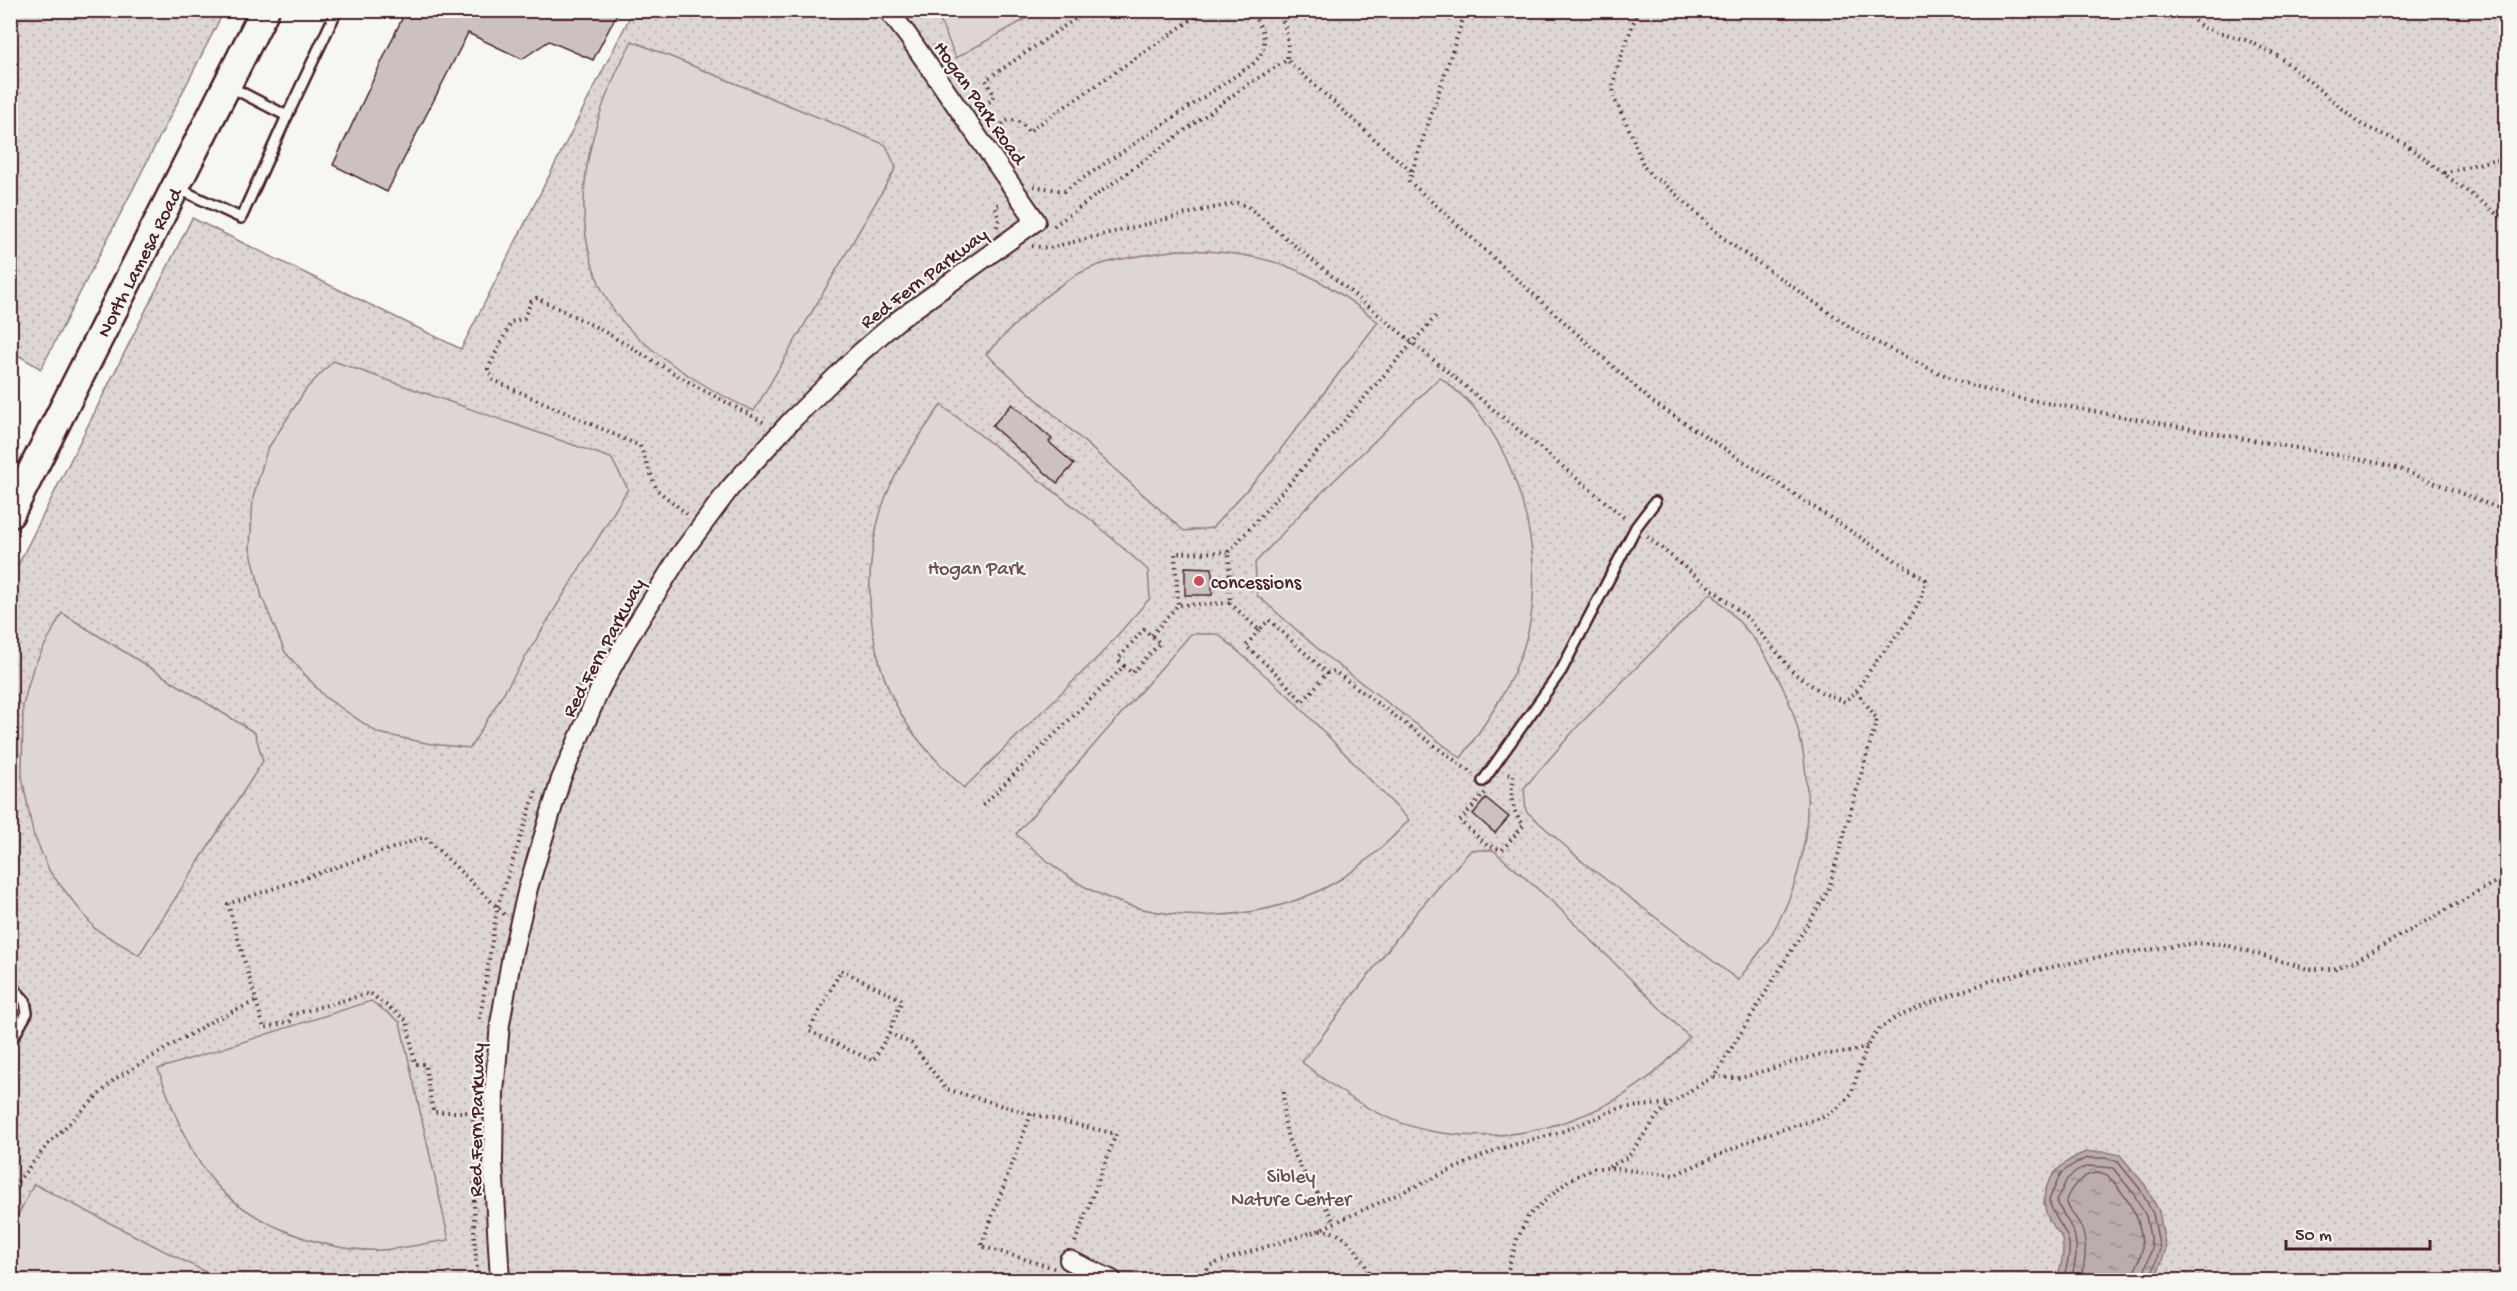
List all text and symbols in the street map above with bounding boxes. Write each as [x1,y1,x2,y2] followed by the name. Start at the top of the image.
[927,38,1030,172] street label: Hogan Park Road
[94,183,190,342] street label: North Lamesa Road
[857,224,994,335] street label: Red Fern Parkway
[928,559,1026,582] park label: Hogan Park
[1211,573,1302,596] place label: concessions
[1192,574,1206,588] marker: concessions
[559,575,651,722] street label: Red Fern Parkway
[466,1043,491,1197] street label: Red Fern Parkway
[1231,1167,1353,1213] park label: Sibley Nature Center
[2286,1213,2430,1251] scale bar
[2295,1226,2332,1247] text: 50 m

